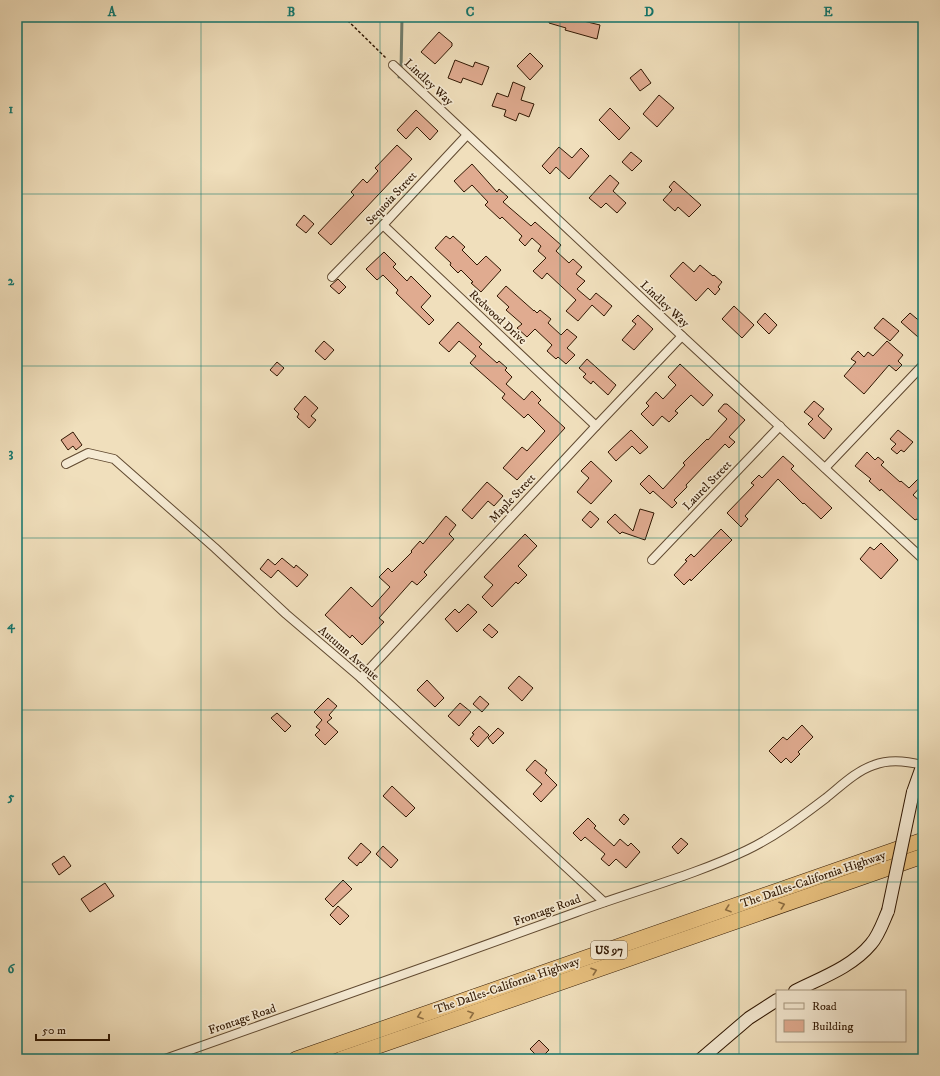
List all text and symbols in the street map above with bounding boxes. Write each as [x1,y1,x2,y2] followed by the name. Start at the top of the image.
[107,4,117,20] text: A
[287,4,295,20] text: B
[466,4,475,20] text: C
[644,4,654,20] text: D
[823,4,833,20] text: E
[401,56,457,109] street label: Lindley Way
[9,101,14,117] text: 1
[363,168,420,228] street label: Sequoia Street
[8,273,15,289] text: 2
[637,278,693,331] street label: Lindley Way
[466,287,530,348] street label: Redwood Drive
[9,445,14,461] text: 3
[680,457,735,513] street label: Laurel Street
[486,471,539,526] street label: Maple Street
[6,617,15,634] text: 4
[315,623,382,684] street label: Autumn Avenue
[7,789,15,805] text: 5
[739,847,888,911] street label: The Dalles-California Highway
[512,891,583,930] street label: Frontage Road
[779,902,786,910] one-way arrow
[724,904,731,912] one-way arrow
[591,941,627,959] road number: US 97
[433,953,582,1017] street label: The Dalles-California Highway
[8,961,16,977] text: 6
[590,967,597,976] one-way arrow
[776,990,906,1042] legend
[812,999,837,1014] text: Road
[206,1001,278,1038] street label: Frontage Road
[467,1010,474,1019] one-way arrow
[416,1011,423,1020] one-way arrow
[36,1016,109,1042] scale bar
[812,1019,853,1034] text: Building
[42,1023,66,1038] text: 50 m

